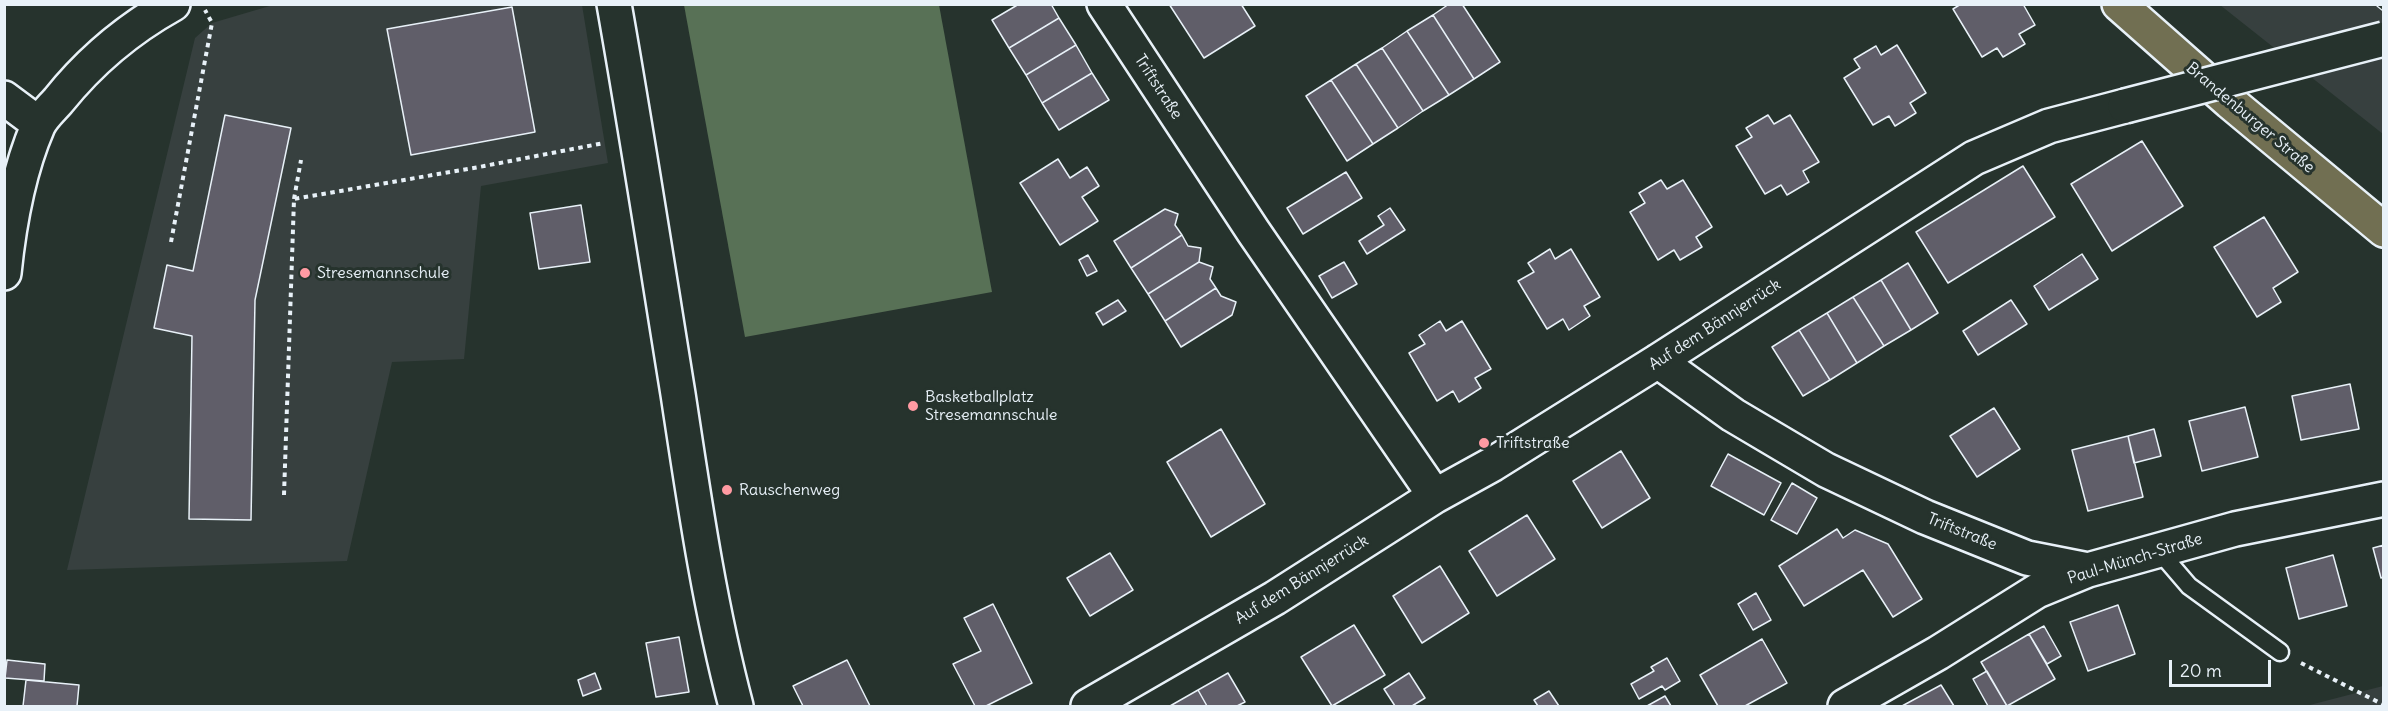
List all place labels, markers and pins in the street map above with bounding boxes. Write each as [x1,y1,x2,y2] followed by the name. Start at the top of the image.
[317,263,449,283] place label: Stresemannschule
[298,266,312,280] marker: Stresemannschule
[925,387,1057,425] place label: Basketballplatz Stresemannschule
[906,399,920,413] marker: Basketballplatz Stresemannschule
[1496,433,1570,453] place label: Triftstraße
[1477,436,1491,450] marker: Triftstraße
[739,480,840,500] place label: Rauschenweg
[720,483,734,497] marker: Rauschenweg

